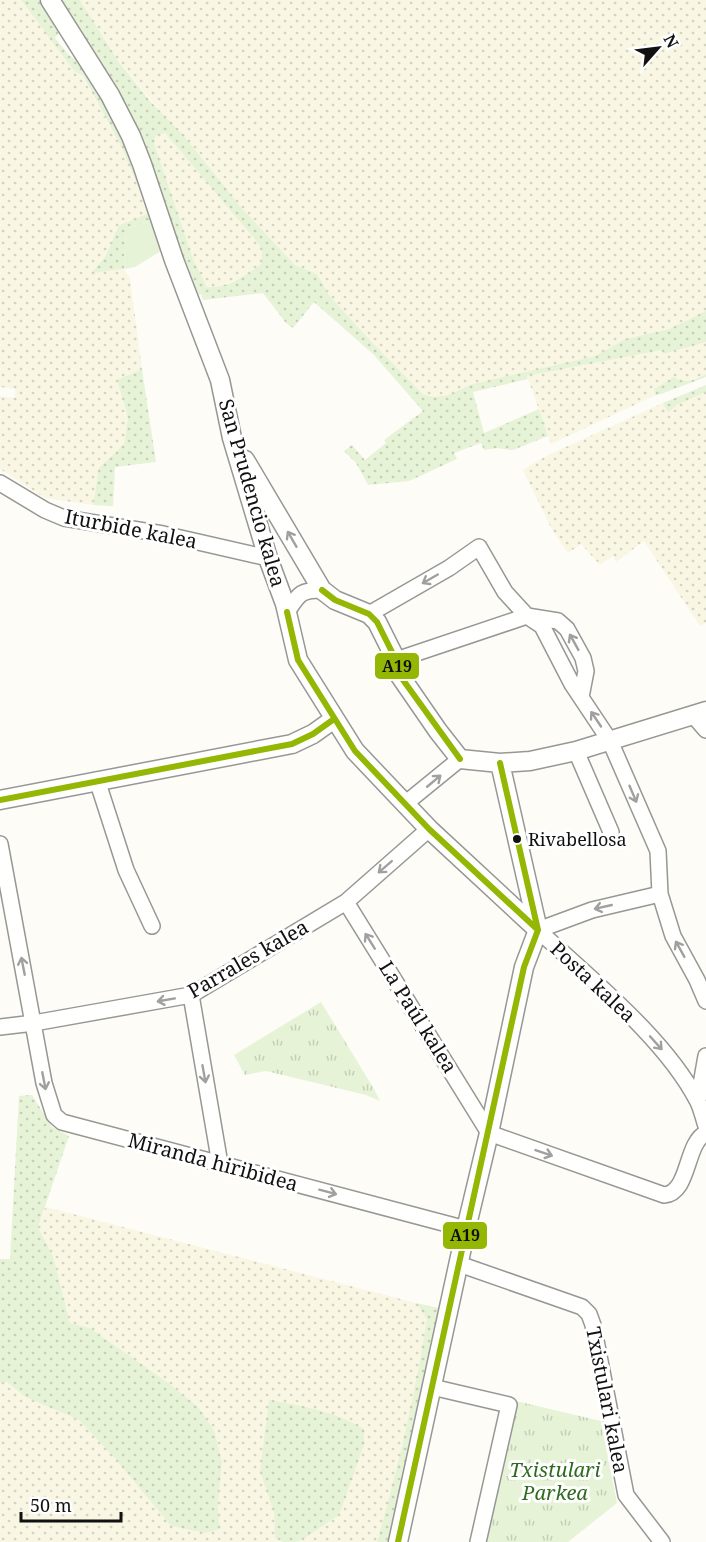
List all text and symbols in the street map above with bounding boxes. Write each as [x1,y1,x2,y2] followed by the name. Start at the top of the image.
[628,18,688,78] north arrow
[659,30,684,52] text: N
[213,396,292,590] street label: San Prudencio kalea
[63,502,200,555] street label: Iturbide kalea
[286,531,298,548] one-way arrow
[422,573,439,585] one-way arrow
[568,633,579,651] one-way arrow
[374,652,420,680] line badge: A19
[382,655,412,677] text: A19
[589,710,602,727] one-way arrow
[426,774,441,788] one-way arrow
[628,785,639,803] one-way arrow
[528,827,627,851] place label: Rivabellosa
[511,833,523,845] marker: Rivabellosa
[377,861,393,874] one-way arrow
[594,902,613,914] one-way arrow
[182,913,313,1004] street label: Parrales kalea
[364,933,376,950] one-way arrow
[545,935,642,1028] street label: Posta kalea
[674,941,686,958] one-way arrow
[373,956,464,1078] street label: La Paúl kalea
[17,957,28,976] one-way arrow
[157,995,177,1006] one-way arrow
[649,1035,663,1050] one-way arrow
[199,1063,210,1083] one-way arrow
[39,1071,50,1090] one-way arrow
[125,1126,301,1197] street label: Miranda hiribidea
[534,1148,553,1159] one-way arrow
[318,1187,337,1199] one-way arrow
[442,1221,488,1250] line badge: A19
[450,1224,480,1246] text: A19
[580,1324,635,1475] street label: Txistulari kalea
[510,1456,600,1506] park label: Txistulari Parkea
[21,1485,122,1523] scale bar
[30,1493,72,1517] text: 50 m

